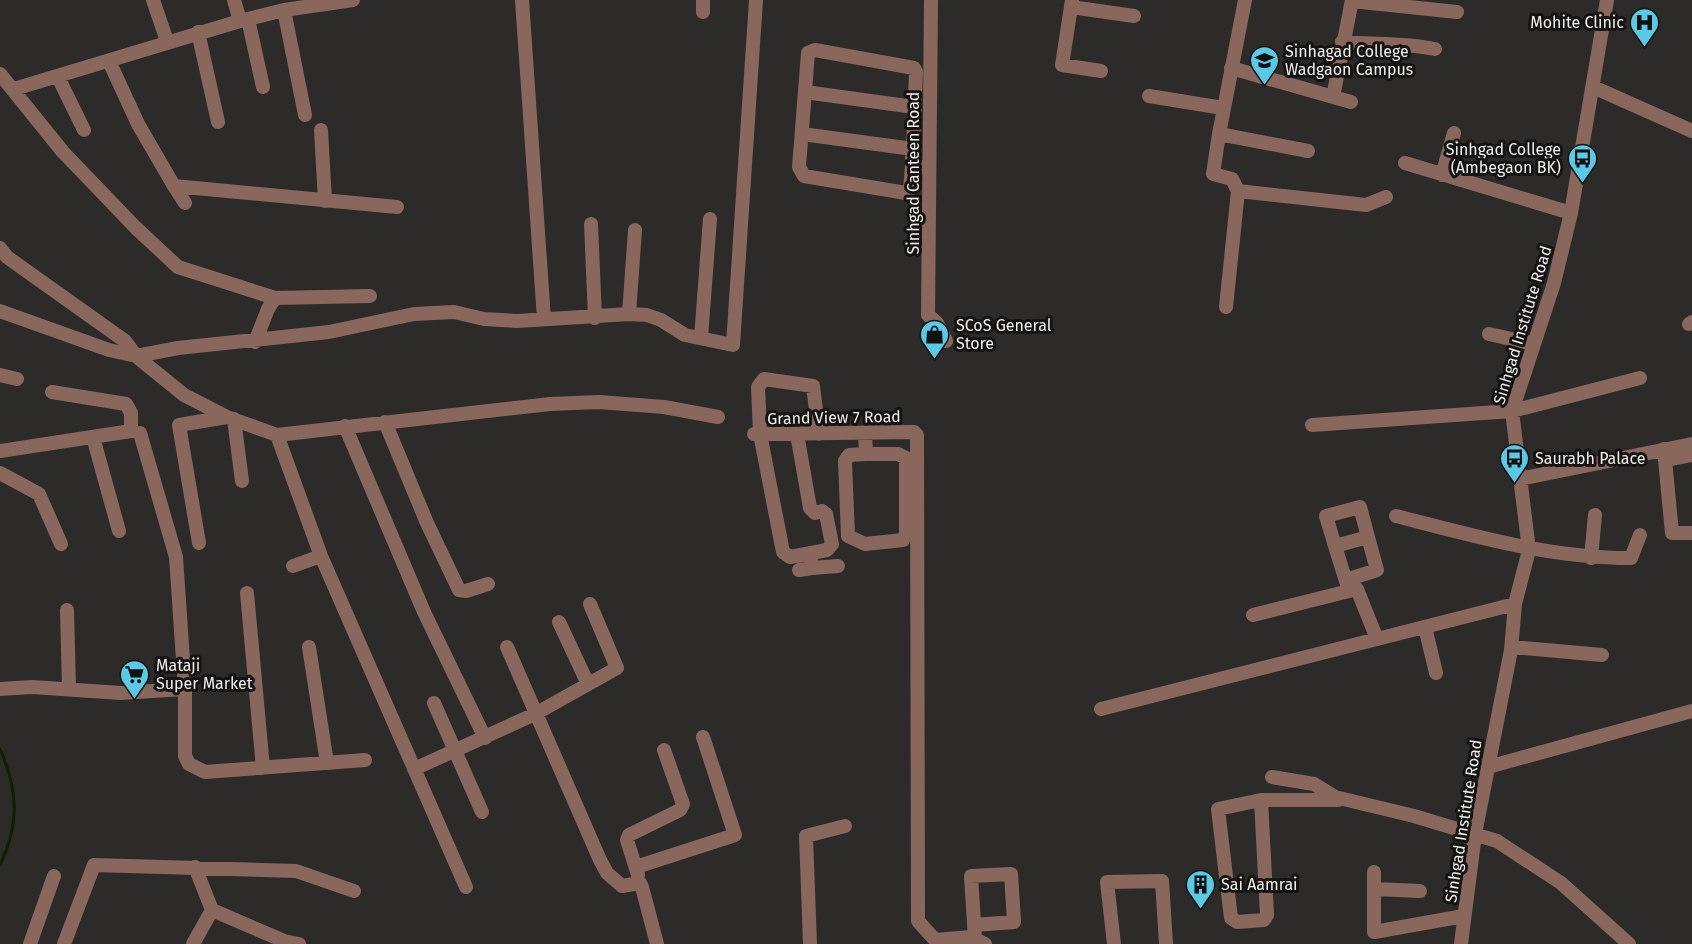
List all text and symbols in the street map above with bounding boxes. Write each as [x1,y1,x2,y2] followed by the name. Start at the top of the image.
[1629,6,1661,48] hospital icon: Mohite Clinic
[1530,13,1624,32] place label: Mohite Clinic
[1285,42,1413,79] place label: Sinhagad College Wadgaon Campus
[1248,44,1280,86] school or university icon: Sinhagad College Wadgaon Campus
[904,92,923,254] street label: Sinhgad Canteen Road
[1446,140,1561,177] place label: Sinhgad College (Ambegaon BK)
[1566,142,1598,184] bus stop icon: Sinhgad College (Ambegaon BK)
[1489,244,1556,407] street label: Sinhgad Institute Road
[956,316,1052,353] place label: SCoS General Store
[919,318,951,360] shop icon: SCoS General Store
[767,407,901,428] street label: Grand View 7 Road
[1498,442,1530,484] bus stop icon: Saurabh Palace
[1535,449,1646,468] place label: Saurabh Palace
[156,656,253,693] place label: Mataji Super Market
[119,658,151,700] supermarket icon: Mataji Super Market
[1441,738,1486,904] street label: Sinhgad Institute Road
[1184,868,1216,910] building icon: Sai Aamrai
[1221,875,1298,894] place label: Sai Aamrai

